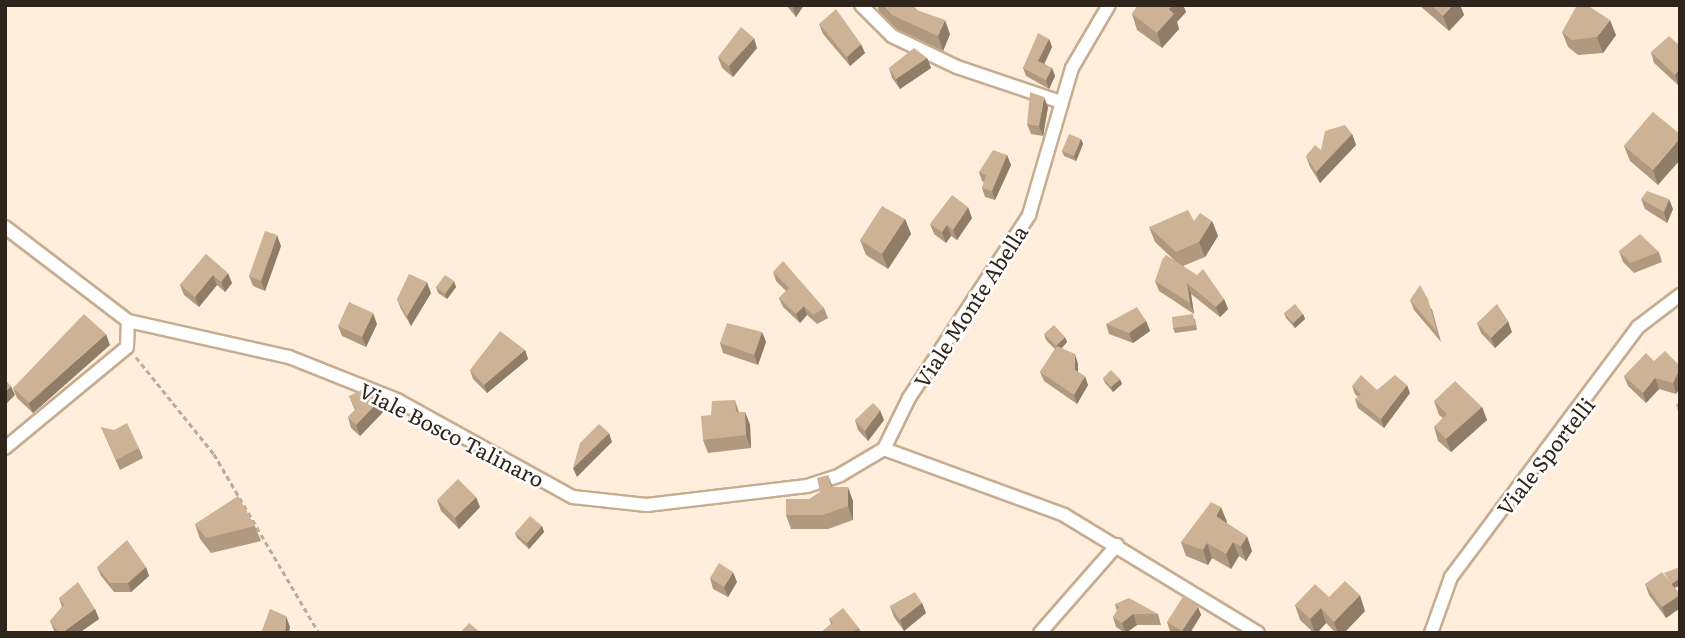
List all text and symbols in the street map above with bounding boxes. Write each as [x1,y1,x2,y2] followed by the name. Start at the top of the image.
[908,220,1032,392] street label: Viale Monte Abella
[355,376,549,492] street label: Viale Bosco Talinaro
[1491,392,1599,520] street label: Viale Sportelli

